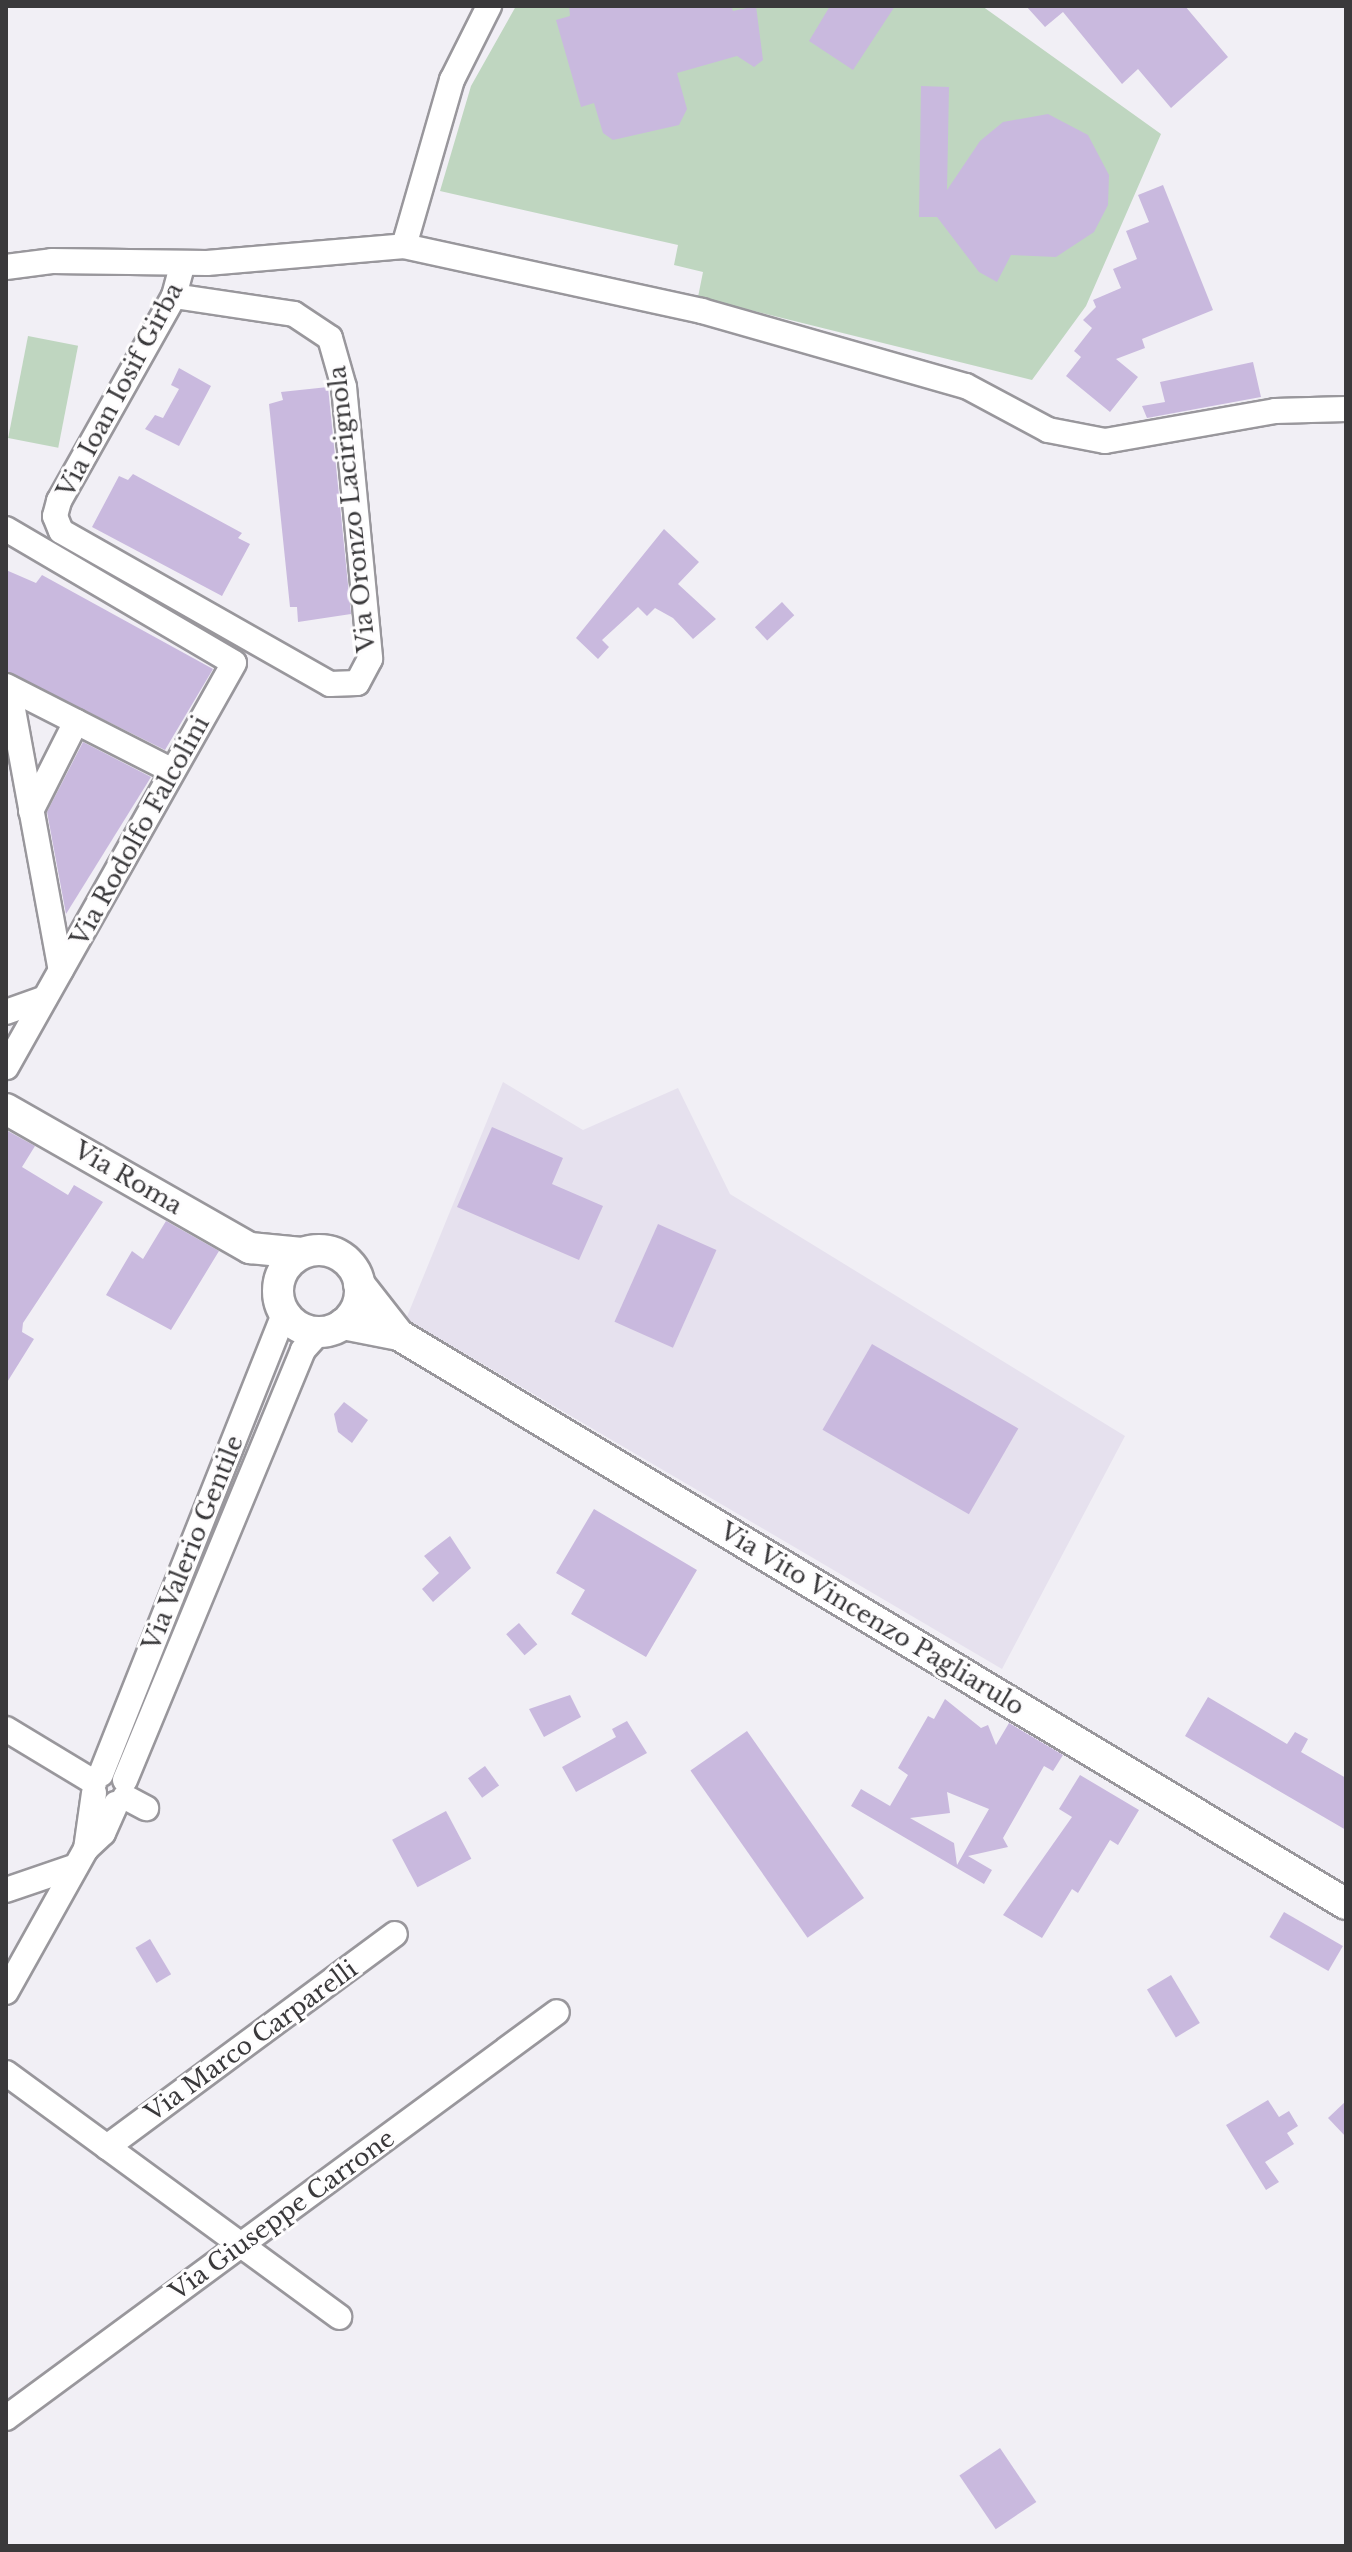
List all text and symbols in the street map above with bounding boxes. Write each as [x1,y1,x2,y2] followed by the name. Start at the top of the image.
[51,278,189,502] street label: Via Ioan Iosif Girba
[323,364,381,654] street label: Via Oronzo Lacirignola
[65,711,215,951] street label: Via Rodolfo Falcolini
[69,1135,187,1221] street label: Via Roma
[136,1431,250,1655] street label: Via Valerio Gentile
[714,1516,1030,1722] street label: Via Vito Vincenzo Pagliarulo
[139,1954,363,2128] street label: Via Marco Carparelli
[164,2124,400,2306] street label: Via Giuseppe Carrone

